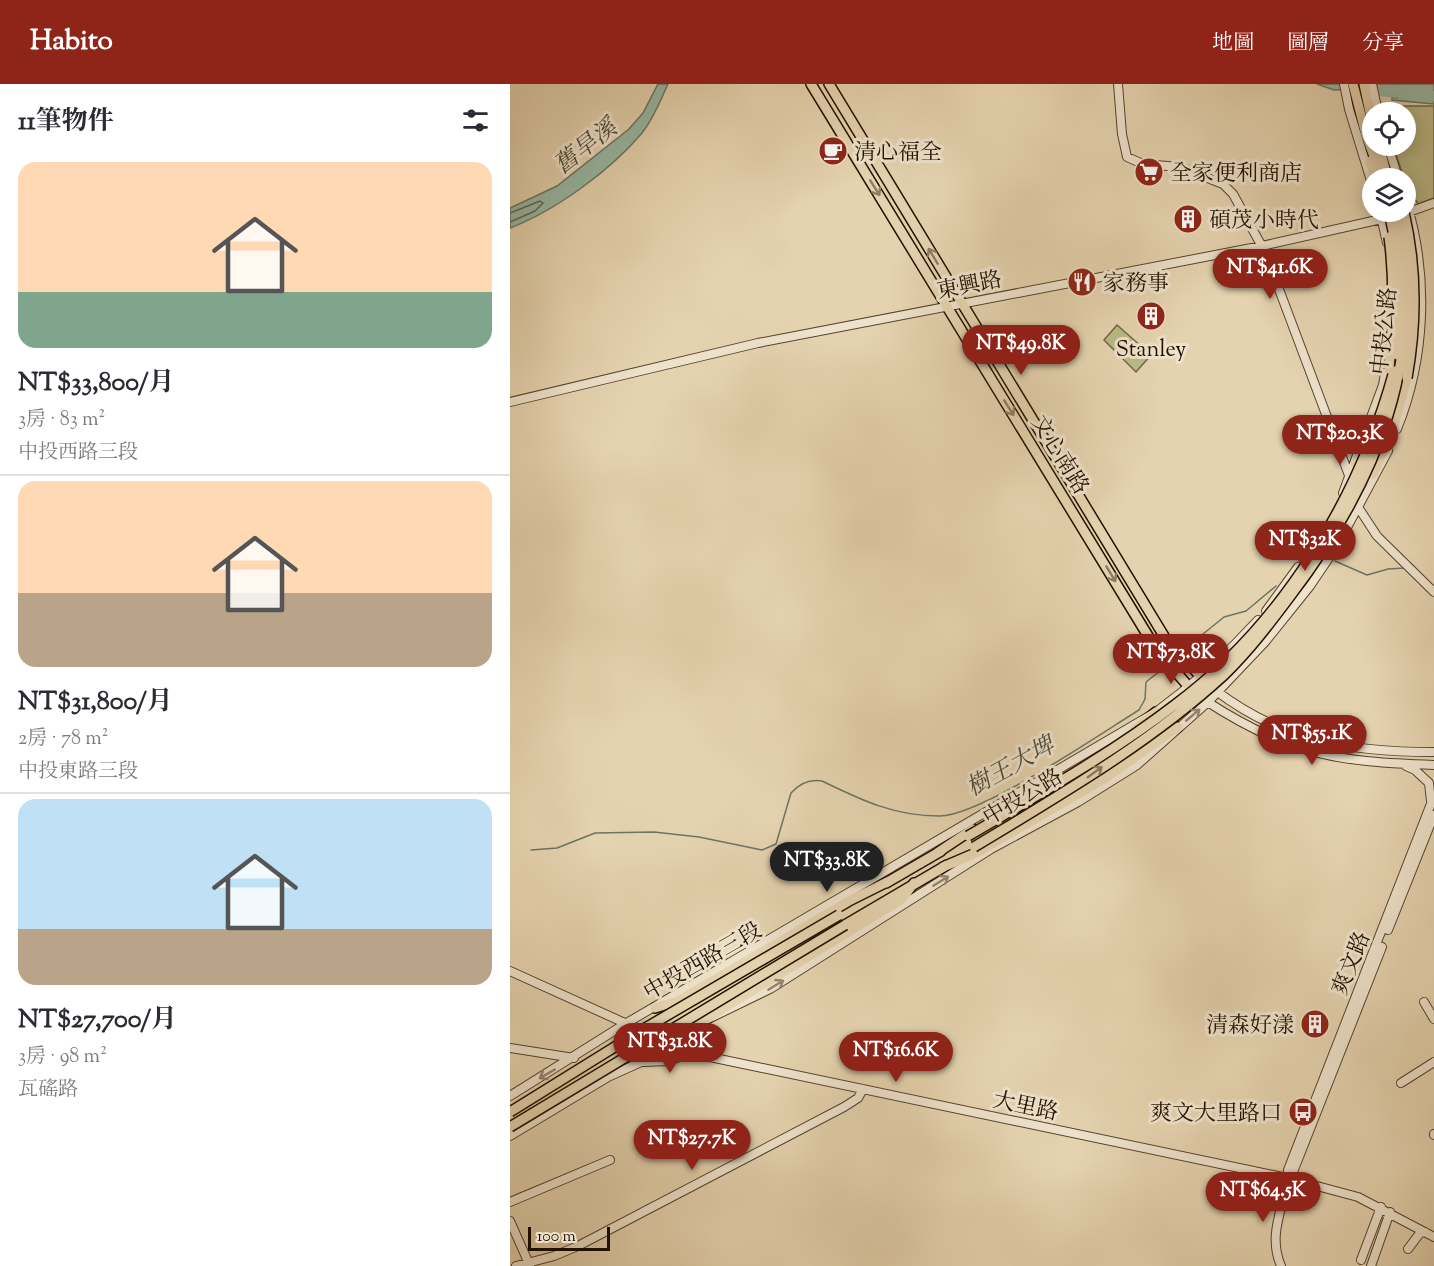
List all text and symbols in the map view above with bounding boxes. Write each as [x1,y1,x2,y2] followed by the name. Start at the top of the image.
[30,22,113,62] text: Habito
[1212,29,1254,59] text: 地圖
[1287,29,1329,59] text: 圖層
[1362,29,1404,59] text: 分享
[1362,102,1416,222] map controls
[1362,102,1416,156] button: locate
[18,104,114,141] text: 11筆物件
[459,104,492,137] icon: filters
[547,110,627,183] water label: 舊旱溪
[817,135,849,167] cafe icon: 清心福全
[854,138,942,170] place label: 清心福全
[1133,156,1165,188] supermarket icon: 全家便利商店
[1170,159,1302,191] place label: 全家便利商店
[1362,168,1416,222] button: layers
[868,179,881,196] one-way arrow
[201,201,309,309] icon: home
[1172,203,1204,235] building icon: 碩茂小時代
[1209,206,1319,238] place label: 碩茂小時代
[926,248,938,265] one-way arrow
[1208,249,1332,300] pin: NT$41.6K
[1227,254,1313,283] text: NT$41.6K
[934,265,1005,309] street label: 東興路
[1066,266,1098,298] restaurant icon: 家務事
[1103,269,1169,301] place label: 家務事
[1365,286,1406,377] street label: 中投公路
[1135,300,1167,332] building icon: Stanley
[959,325,1083,376] pin: NT$49.8K
[976,330,1066,359] text: NT$49.8K
[1116,335,1186,367] place label: Stanley
[18,365,174,402] text: NT$33,800/月
[1003,399,1015,416] one-way arrow
[18,406,105,435] text: 3房 · 83 m²
[1022,410,1095,501] street label: 文心南路
[1278,415,1402,466] pin: NT$20.3K
[1296,420,1384,449] text: NT$20.3K
[18,439,138,468] text: 中投西路三段
[201,520,309,628] icon: home
[1256,521,1354,572] pin: NT$32K
[1269,526,1341,555] text: NT$32K
[1106,565,1118,582] one-way arrow
[1109,634,1233,685] pin: NT$73.8K
[1127,639,1215,668] text: NT$73.8K
[18,684,173,721] text: NT$31,800/月
[1185,708,1200,722] one-way arrow
[1250,715,1374,766] pin: NT$55.1K
[1272,720,1352,749] text: NT$55.1K
[18,725,108,754] text: 2房 · 78 m²
[961,728,1064,806] water label: 樹王大埤
[18,758,138,787] text: 中投東路三段
[978,762,1070,835] street label: 中投公路
[1087,766,1103,778] one-way arrow
[201,838,309,946] icon: home
[765,842,889,893] pin: NT$33.8K
[784,847,870,876] text: NT$33.8K
[932,875,949,887] one-way arrow
[638,916,769,1009] street label: 中投西路三段
[1326,928,1380,1001] street label: 爽文路
[767,979,784,991] one-way arrow
[18,1002,177,1039] text: NT$27,700/月
[1299,1008,1331,1040] building icon: 清森好漾
[1206,1011,1294,1043] place label: 清森好漾
[608,1023,732,1074] pin: NT$31.8K
[627,1028,713,1057] text: NT$31.8K
[834,1032,958,1083] pin: NT$16.6K
[853,1037,939,1066] text: NT$16.6K
[18,1043,107,1072] text: 3房 · 98 m²
[539,1068,556,1080] one-way arrow
[18,1076,78,1105] text: 瓦磘路
[990,1085,1061,1130] street label: 大里路
[1287,1096,1319,1128] bus stop icon: 爽文大里路口
[1150,1099,1282,1131] place label: 爽文大里路口
[630,1120,754,1171] pin: NT$27.7K
[648,1125,736,1154] text: NT$27.7K
[1201,1172,1325,1223] pin: NT$64.5K
[1220,1177,1306,1206] text: NT$64.5K
[528,1224,610,1252] scale bar
[537,1226,576,1249] text: 100 m

